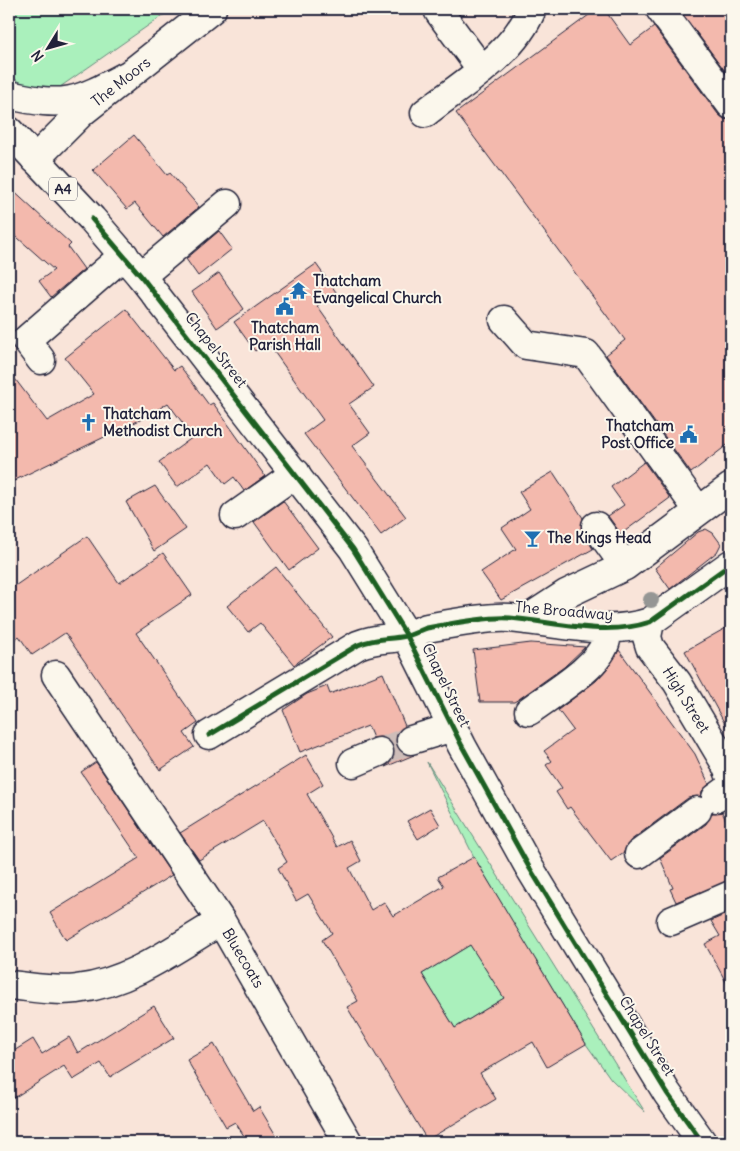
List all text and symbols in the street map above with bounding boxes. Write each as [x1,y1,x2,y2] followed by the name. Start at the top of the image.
[22,22,72,72] north arrow
[28,47,48,65] text: N
[87,52,154,111] street label: The Moors
[49,178,77,200] road number: A4
[313,271,442,308] place label: Thatcham Evangelical Church
[289,280,309,300] temple icon: Thatcham Evangelical Church
[275,297,295,317] public building icon: Thatcham Parish Hall
[181,308,252,391] street label: Chapel Street
[249,318,321,354] place label: Thatcham Parish Hall
[103,404,223,440] place label: Thatcham Methodist Church
[79,413,99,433] church icon: Thatcham Methodist Church
[601,416,674,452] place label: Thatcham Post Office
[678,425,698,445] public building icon: Thatcham Post Office
[523,528,543,548] bar icon: The Kings Head
[547,528,651,548] place label: The Kings Head
[514,597,614,624] street label: The Broadway
[418,640,475,730] street label: Chapel Street
[659,663,714,736] street label: High Street
[218,924,269,991] street label: Bluecoats
[615,992,680,1079] street label: Chapel Street

